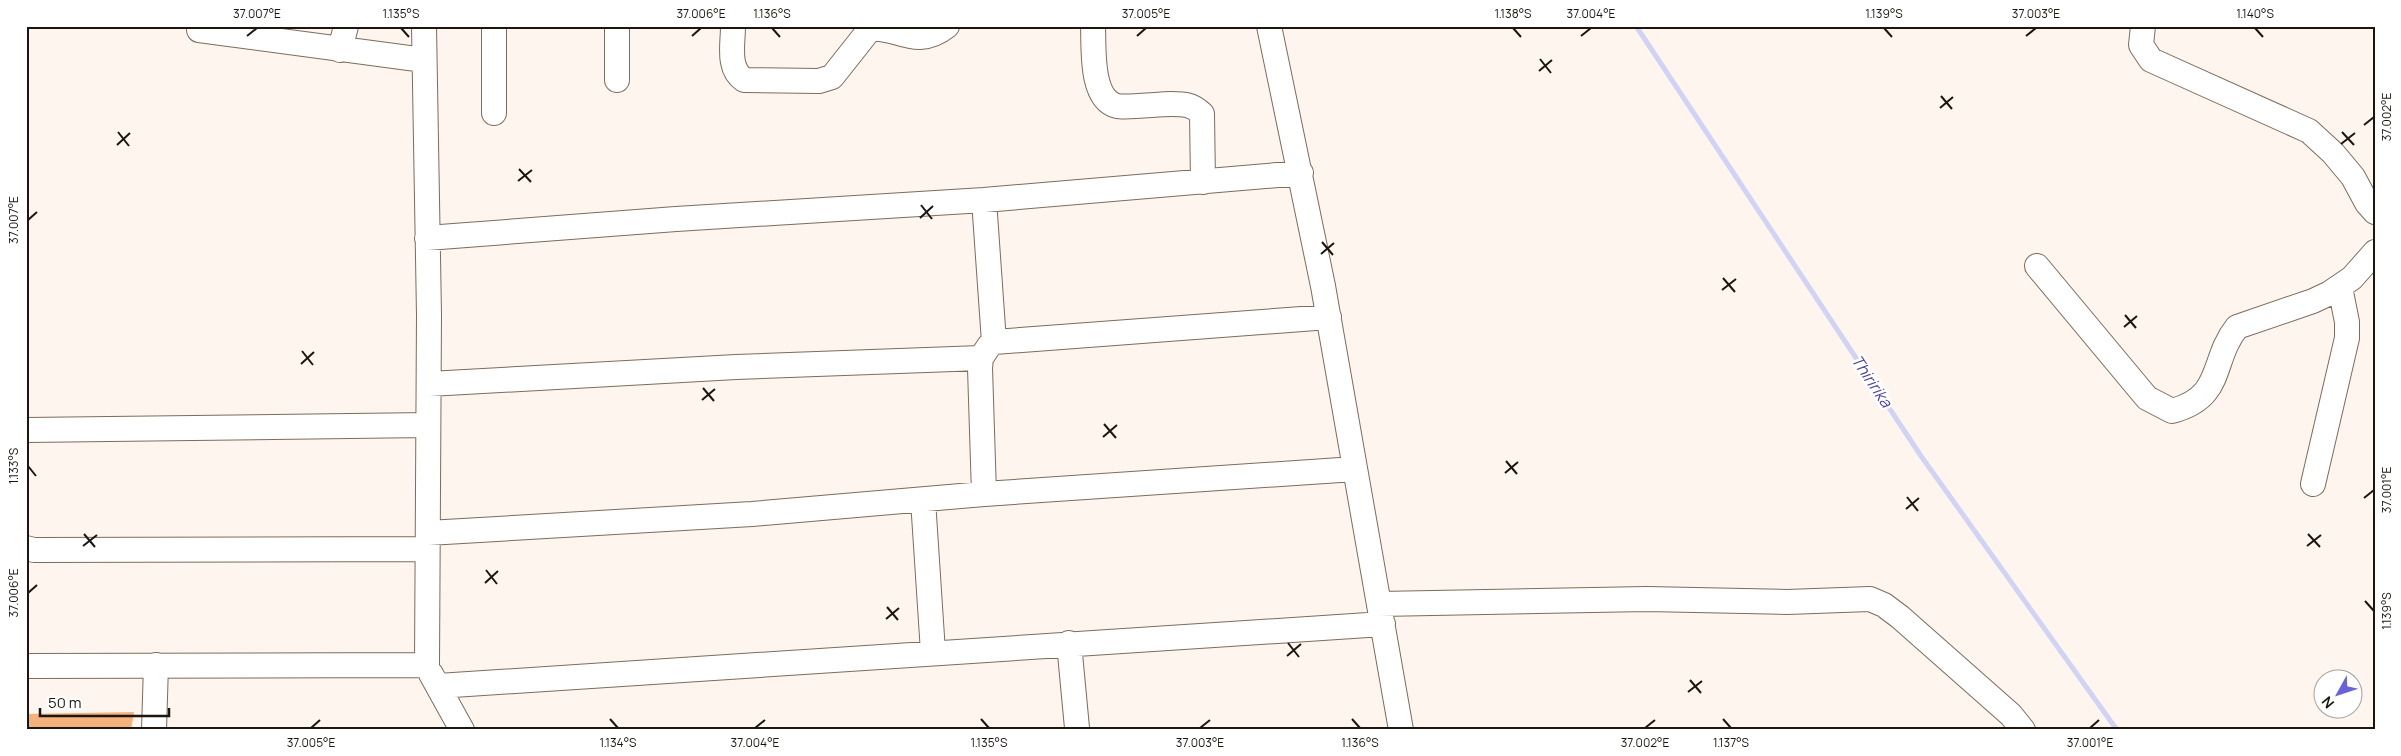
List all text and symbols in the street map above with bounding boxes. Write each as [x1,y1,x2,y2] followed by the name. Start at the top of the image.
[233,5,281,22] text: 37.007°E
[383,5,419,22] text: 1.135°S
[676,5,726,22] text: 37.006°E
[753,5,791,22] text: 1.136°S
[1122,5,1171,22] text: 37.005°E
[1495,5,1531,22] text: 1.138°S
[1567,5,1616,22] text: 37.004°E
[1865,5,1903,22] text: 1.139°S
[2012,5,2060,22] text: 37.003°E
[2236,5,2274,22] text: 1.140°S
[2378,93,2395,141] text: 37.002°E
[5,196,22,244] text: 37.007°E
[1846,351,1898,412] water label: Thiririka
[5,448,22,484] text: 1.133°S
[2378,467,2395,513] text: 37.001°E
[5,568,22,618] text: 37.006°E
[2378,592,2395,630] text: 1.139°S
[2314,668,2364,718] north arrow
[40,686,169,718] scale bar
[48,692,82,713] text: 50 m
[2317,693,2338,713] text: N
[287,734,336,751] text: 37.005°E
[600,734,637,751] text: 1.134°S
[731,734,780,751] text: 37.004°E
[971,734,1007,751] text: 1.135°S
[1176,734,1224,751] text: 37.003°E
[1341,734,1379,751] text: 1.136°S
[1621,734,1669,751] text: 37.002°E
[1713,734,1749,751] text: 1.137°S
[2067,734,2113,751] text: 37.001°E

